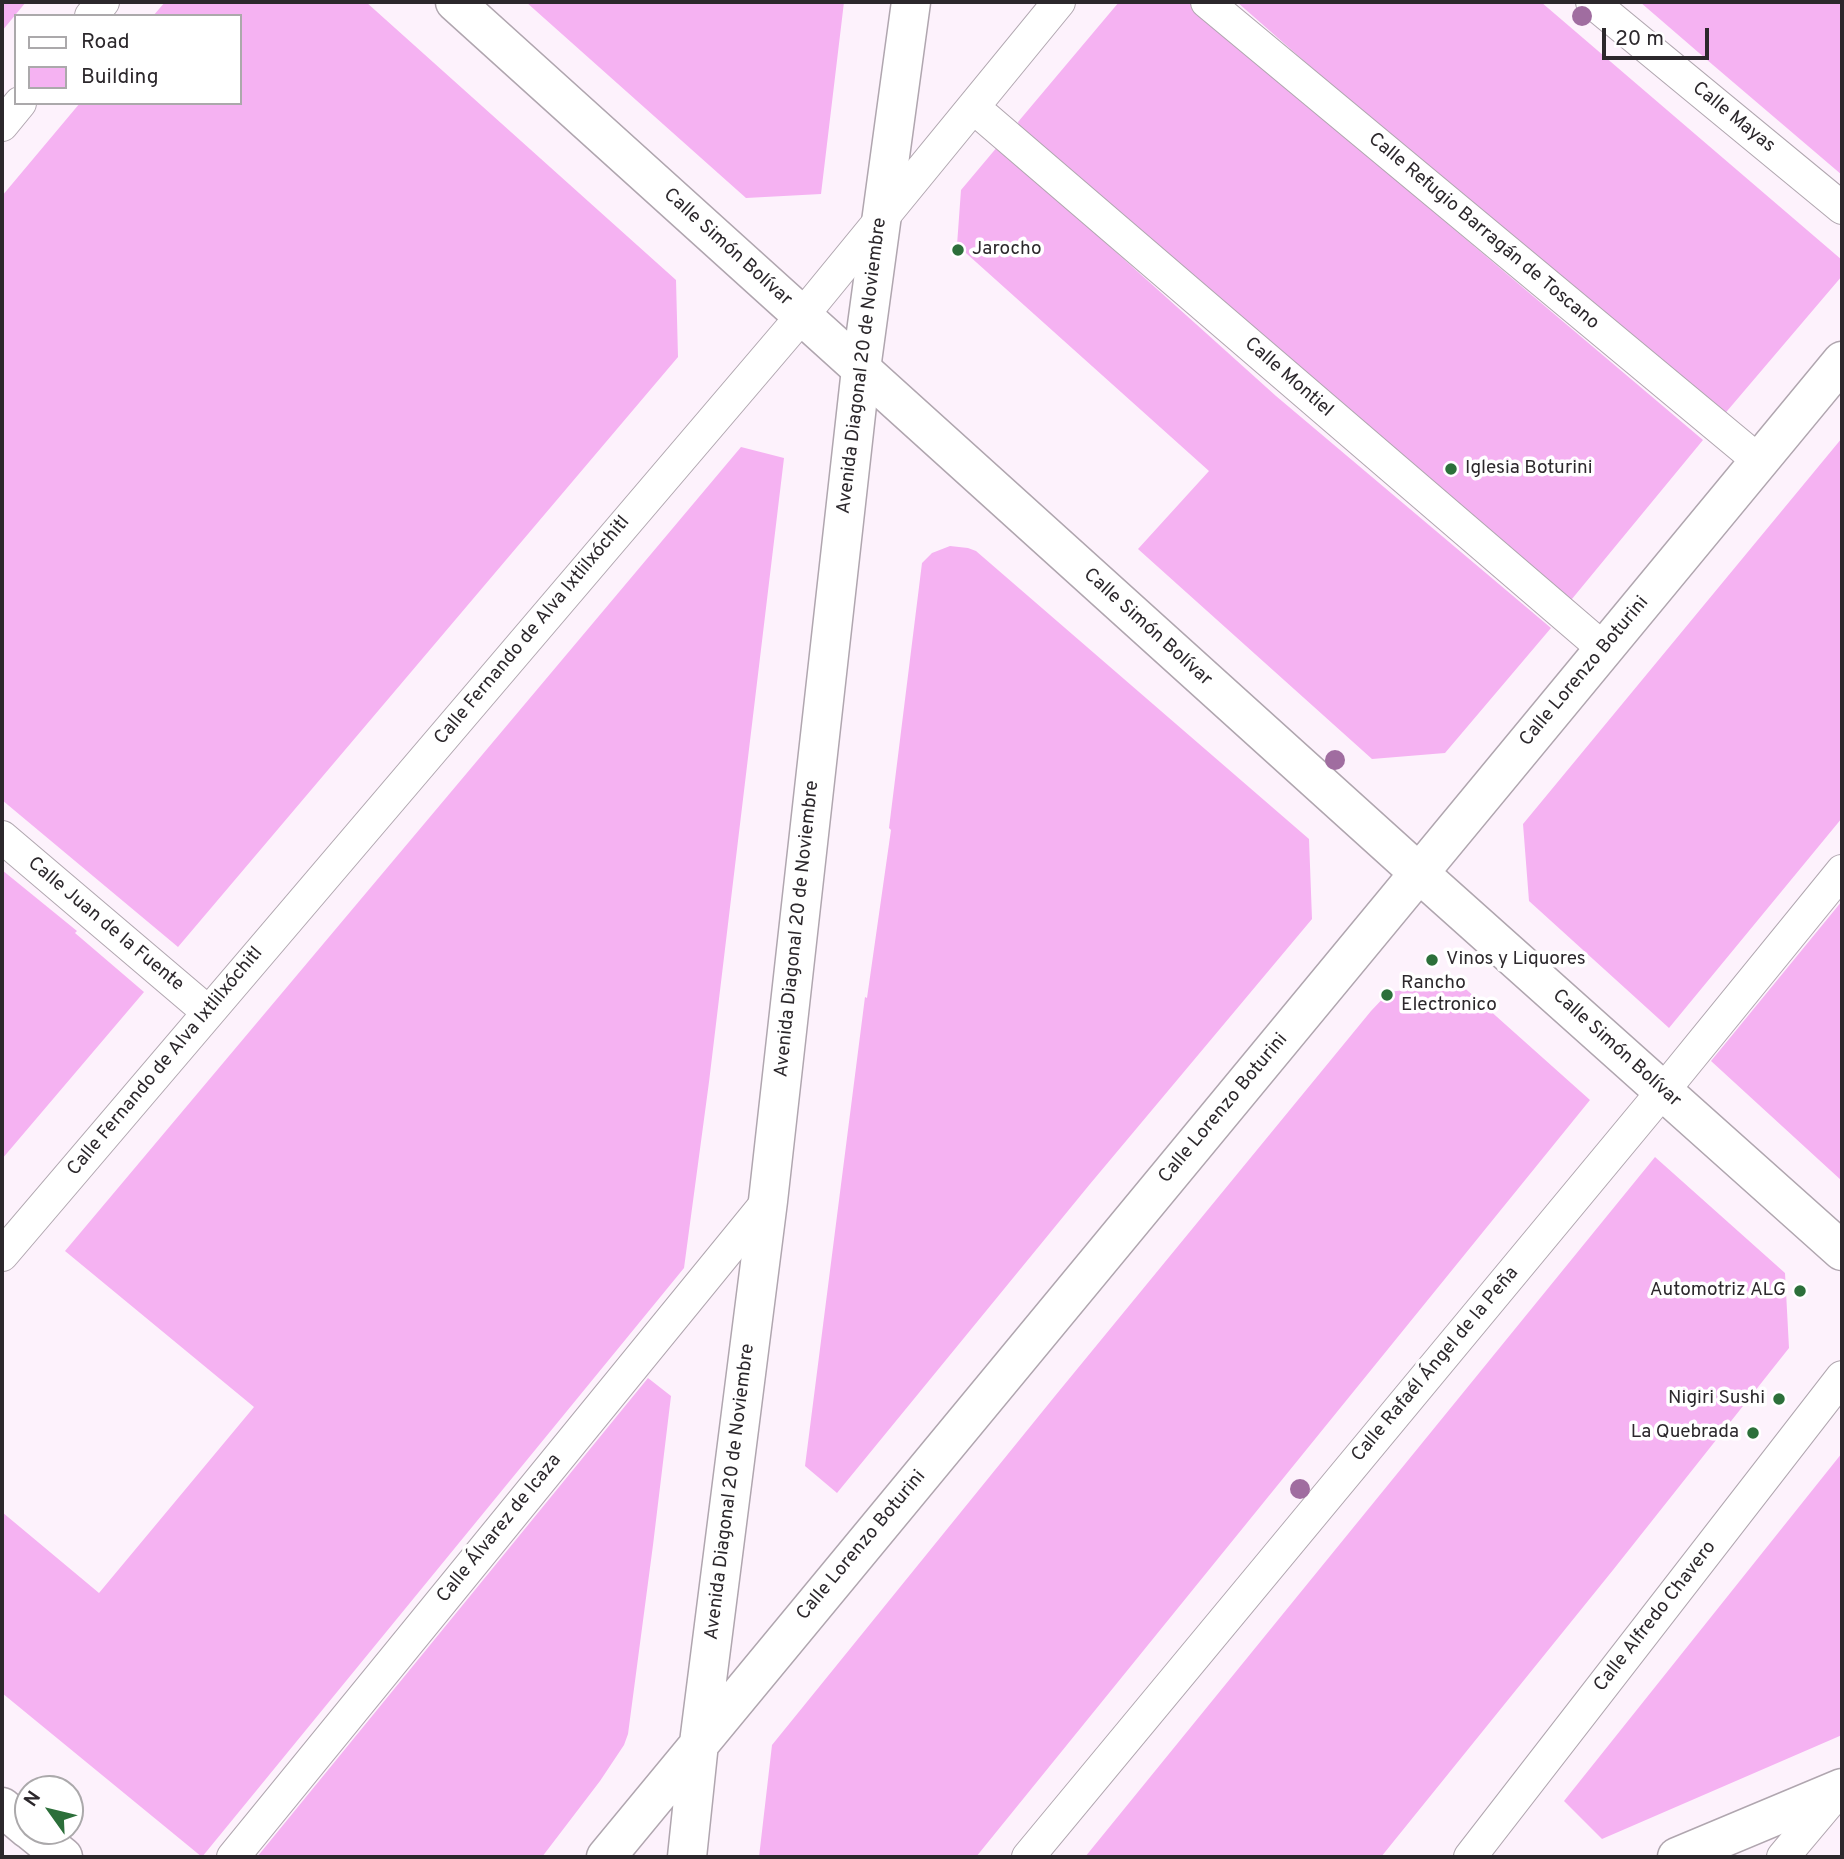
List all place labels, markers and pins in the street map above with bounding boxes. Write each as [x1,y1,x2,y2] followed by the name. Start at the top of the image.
[972,239,1042,261] place label: Jarocho
[950,242,966,258] marker: Jarocho
[1465,458,1593,480] place label: Iglesia Boturini
[1443,461,1459,477] marker: Iglesia Boturini
[1446,949,1586,971] place label: Vinos y Liquores
[1424,952,1440,968] marker: Vinos y Liquores
[1401,973,1497,1017] place label: Rancho Electronico
[1379,987,1395,1003] marker: Rancho Electronico
[1650,1280,1786,1302] place label: Automotriz ALG
[1792,1283,1808,1299] marker: Automotriz ALG
[1668,1388,1765,1410] place label: Nigiri Sushi
[1771,1391,1787,1407] marker: Nigiri Sushi
[1631,1422,1739,1444] place label: La Quebrada
[1745,1425,1761,1441] marker: La Quebrada

